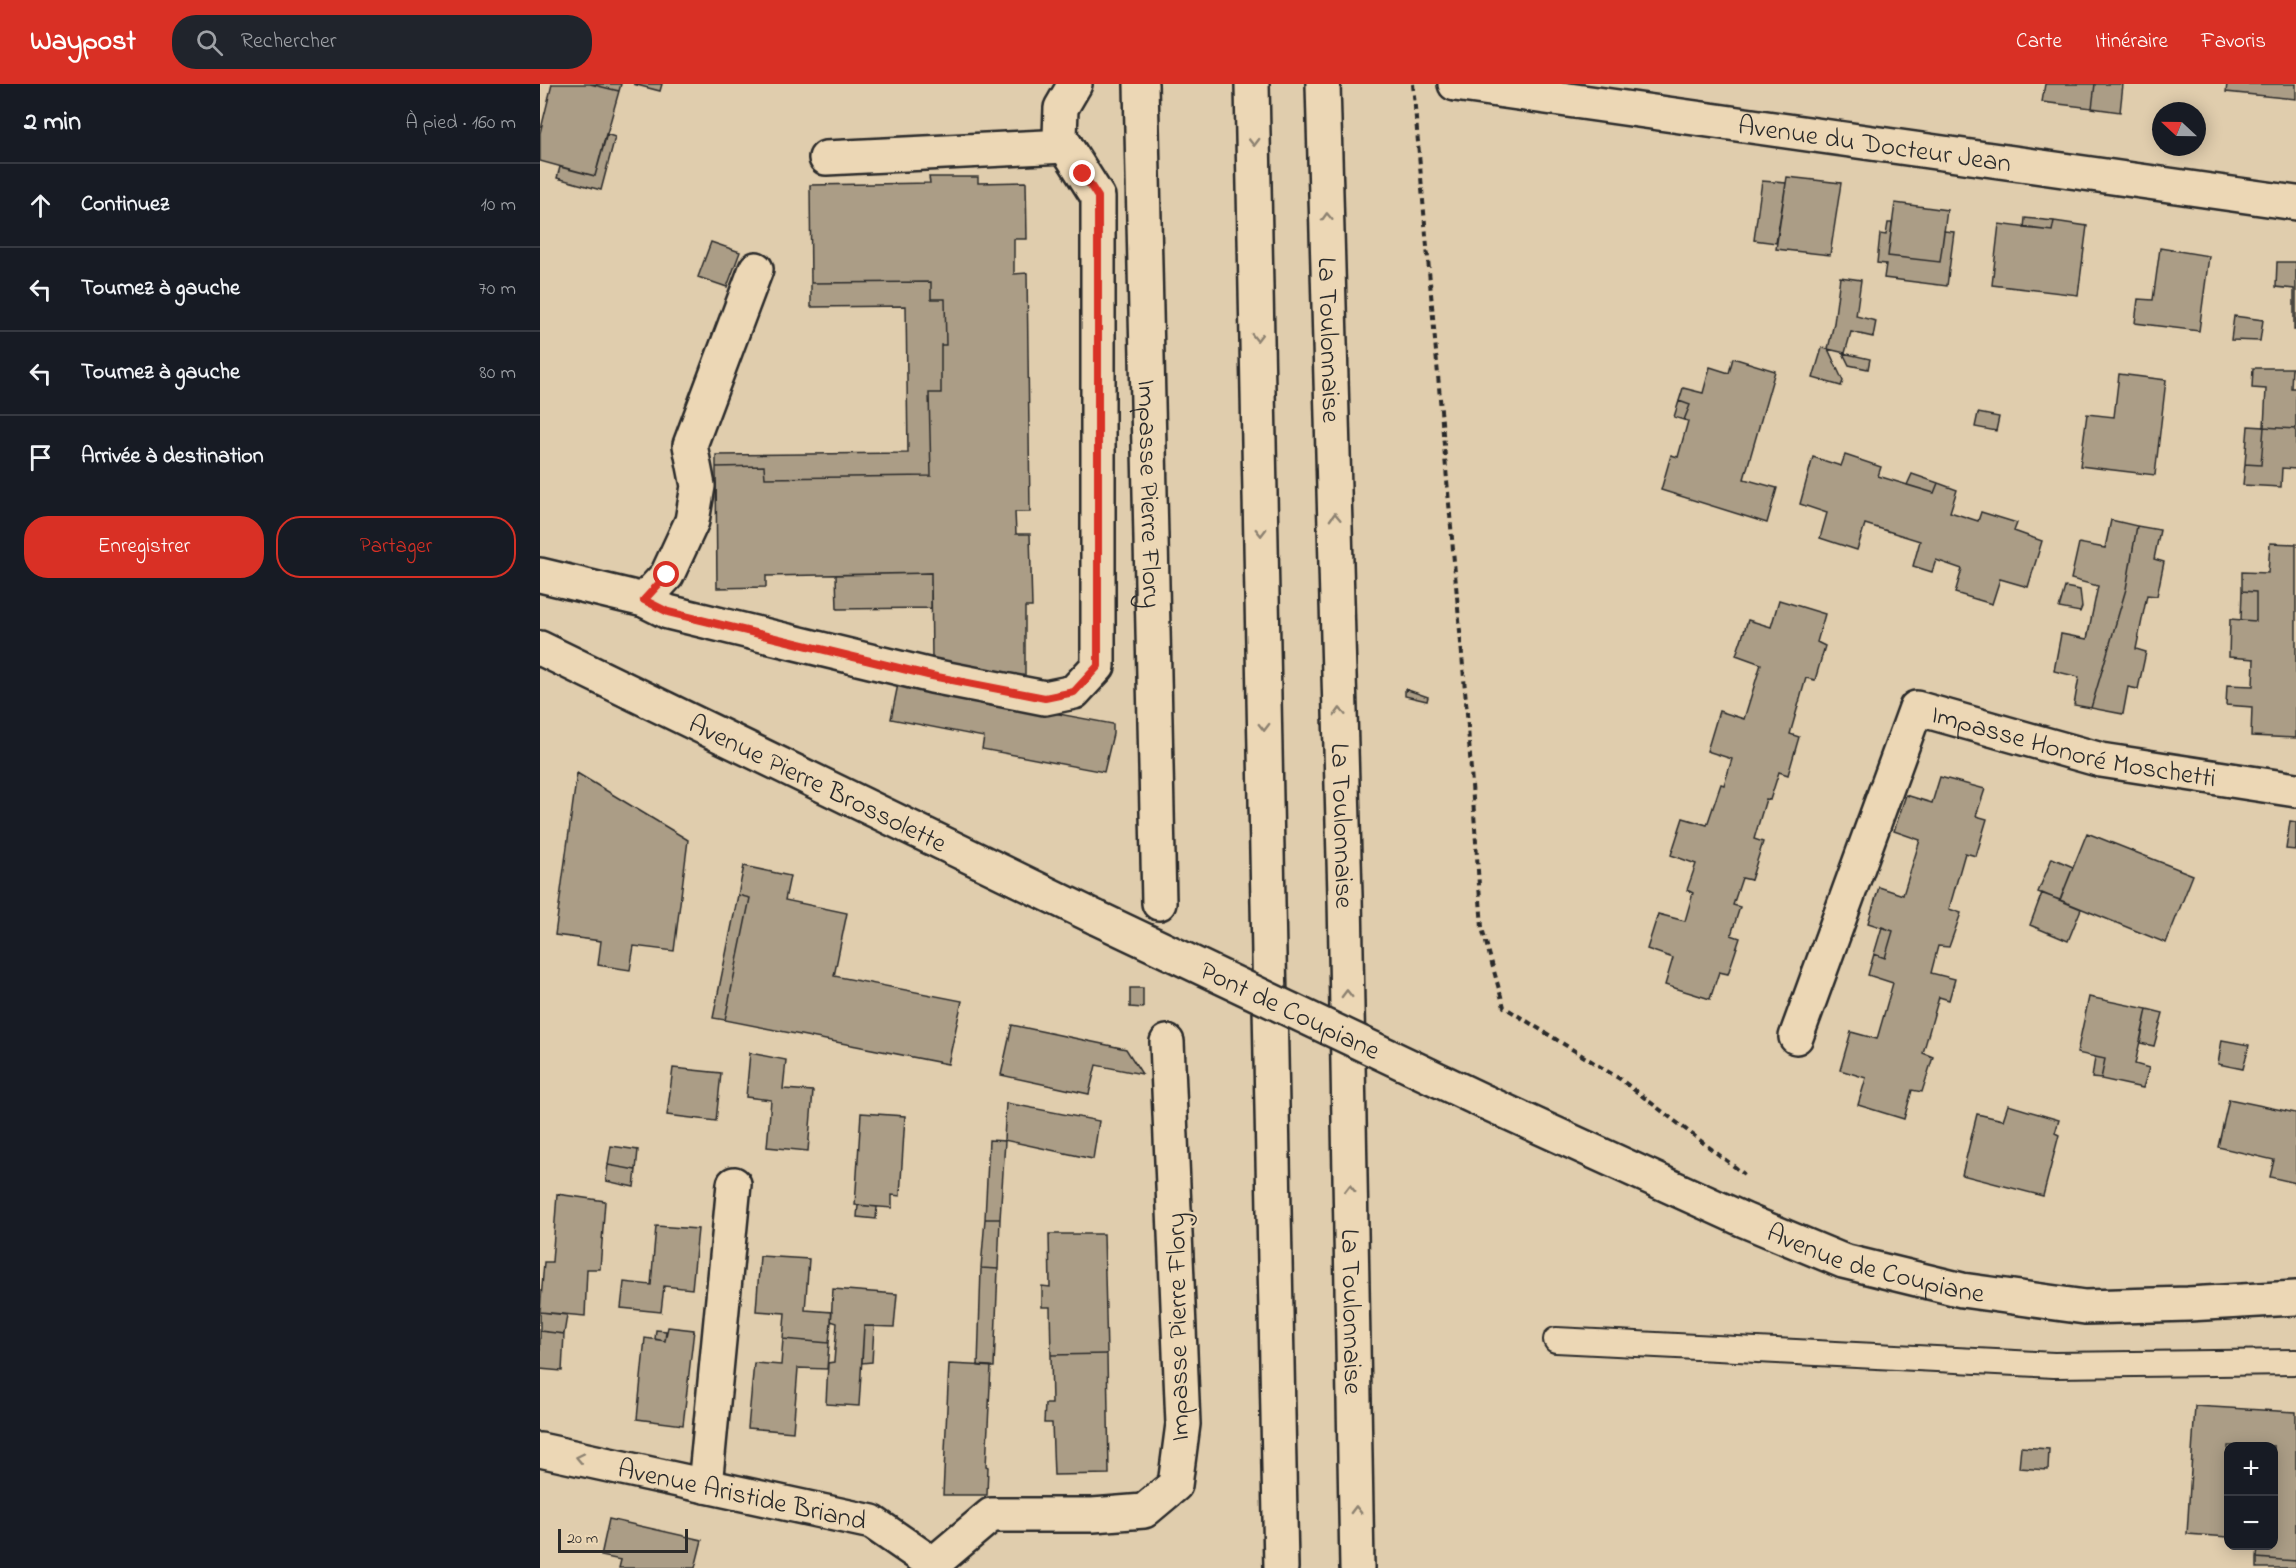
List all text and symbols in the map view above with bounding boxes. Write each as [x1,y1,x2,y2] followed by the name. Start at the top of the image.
[172,15,592,69] search box
[30,22,136,63] text: Waypost
[193,26,226,59] icon: search
[241,26,337,58] text: Rechercher
[2016,27,2062,57] text: Carte
[2095,27,2168,57] text: Itinéraire
[2201,27,2266,57] text: Favoris
[2152,102,2206,156] north arrow
[24,104,81,142] text: 2 min
[1735,107,2014,184] street label: Avenue du Docteur Jean
[405,109,516,138] text: À pied · 160 m
[1247,138,1260,147] one-way arrow
[1069,160,1095,186] route end
[24,189,57,222] icon: ahead
[81,189,169,221] text: Continuez
[480,191,516,220] text: 10 m
[1320,213,1333,222] one-way arrow
[1306,257,1349,424] street label: La Toulonnaise
[24,273,57,306] icon: left
[81,273,240,305] text: Tournez à gauche
[479,275,516,304] text: 70 m
[1251,333,1263,342] one-way arrow
[24,357,57,390] icon: left
[81,357,240,389] text: Tournez à gauche
[479,359,516,388] text: 80 m
[1125,379,1170,609] street label: Impasse Pierre Flory
[24,441,57,474] icon: arrive
[81,441,264,473] text: Arrivée à destination
[1328,513,1341,522] one-way arrow
[24,516,264,578] button: Enregistrer
[276,516,516,578] button: Partager
[1255,528,1267,537] one-way arrow
[653,561,679,587] route start
[1926,696,2219,799] street label: Impasse Honoré Moschetti
[681,706,953,865] street label: Avenue Pierre Brossolette
[1334,707,1346,716] one-way arrow
[1258,723,1271,732] one-way arrow
[1319,742,1362,910] street label: La Toulonnaise
[1193,953,1387,1072] street label: Pont de Coupiane
[1341,989,1353,998] one-way arrow
[1344,1184,1356,1193] one-way arrow
[1158,1212,1201,1442] street label: Impasse Pierre Flory
[1760,1215,1987,1315] street label: Avenue de Coupiane
[1329,1228,1371,1396] street label: La Toulonnaise
[2224,1442,2278,1550] map controls
[2224,1442,2278,1496] button: +
[614,1450,870,1542] street label: Avenue Aristide Briand
[575,1453,585,1466] one-way arrow
[2224,1496,2278,1550] button: −
[1350,1505,1362,1514] one-way arrow
[558,1526,688,1554] scale bar
[567,1527,598,1551] text: 20 m

